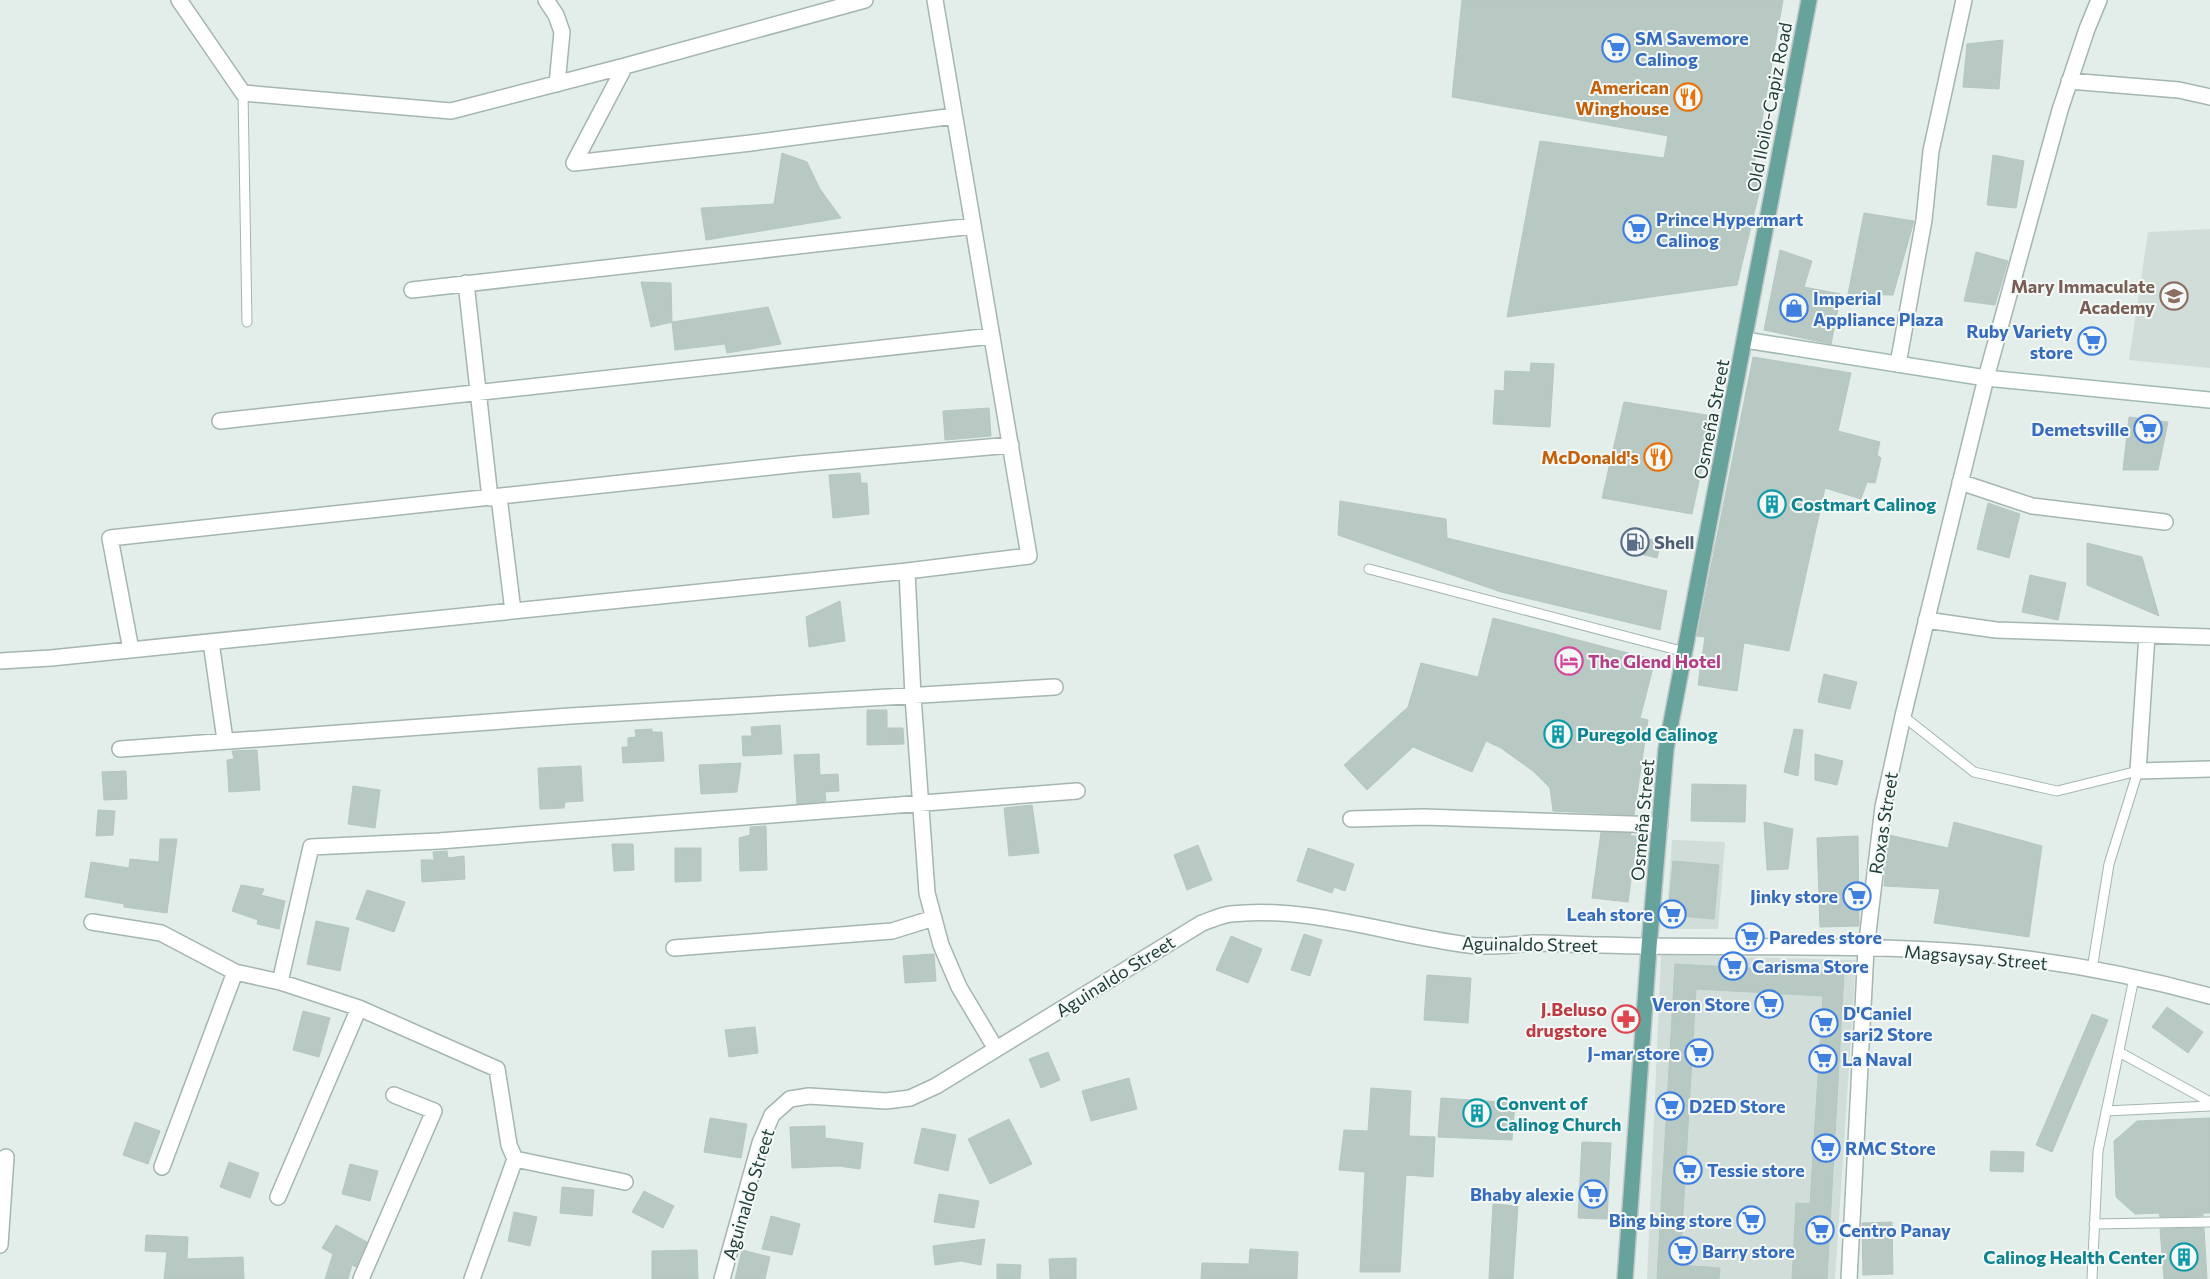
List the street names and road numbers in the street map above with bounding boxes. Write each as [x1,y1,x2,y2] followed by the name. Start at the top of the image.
[1742,20,1796,194] street label: Old Iloilo-Capiz Road
[1689,357,1733,481] street label: Osmeña Street
[1626,758,1658,882] street label: Osmeña Street
[1864,770,1902,876] street label: Roxas Street
[1051,931,1179,1021] street label: Aguinaldo Street
[1462,932,1598,956] street label: Aguinaldo Street
[1903,940,2049,974] street label: Magsaysay Street
[718,1126,778,1262] street label: Aguinaldo Street

